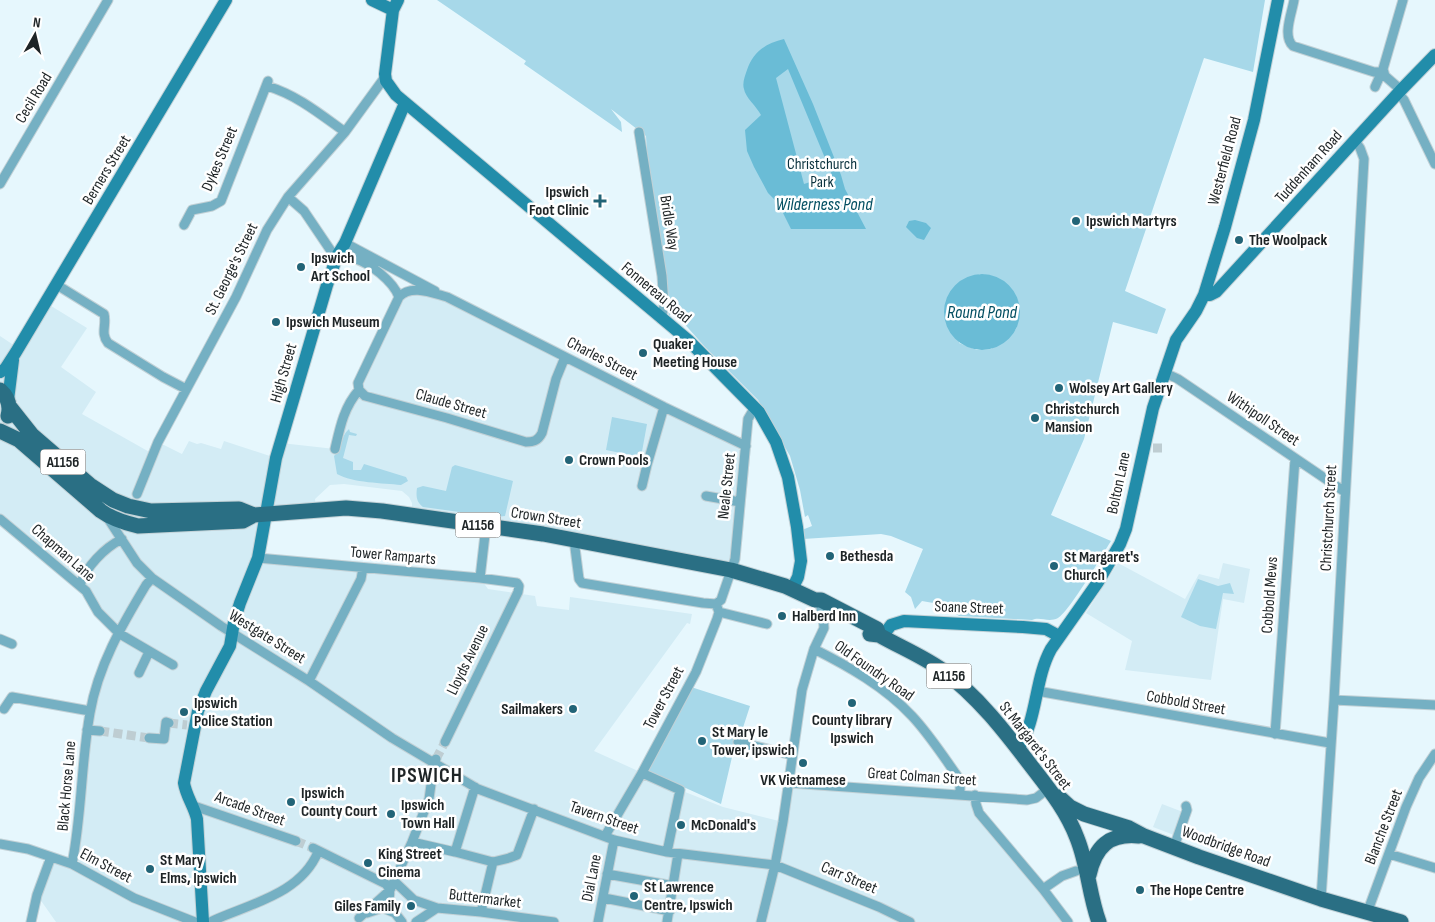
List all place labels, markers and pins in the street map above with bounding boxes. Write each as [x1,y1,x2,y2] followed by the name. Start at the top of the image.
[529,183,589,220] place label: Ipswich Foot Clinic
[593,194,607,208] marker: Ipswich Foot Clinic
[1086,212,1177,231] place label: Ipswich Martyrs
[1070,215,1082,227] marker: Ipswich Martyrs
[1249,231,1328,250] place label: The Woolpack
[1233,234,1245,246] marker: The Woolpack
[310,249,370,286] place label: Ipswich Art School
[295,261,307,273] marker: Ipswich Art School
[286,313,380,332] place label: Ipswich Museum
[270,316,282,328] marker: Ipswich Museum
[653,335,737,372] place label: Quaker Meeting House
[637,347,649,359] marker: Quaker Meeting House
[1069,379,1173,398] place label: Wolsey Art Gallery
[1053,382,1065,394] marker: Wolsey Art Gallery
[1045,400,1119,437] place label: Christchurch Mansion
[1029,412,1041,424] marker: Christchurch Mansion
[579,451,649,470] place label: Crown Pools
[563,454,575,466] marker: Crown Pools
[840,547,893,566] place label: Bethesda
[1064,548,1139,585] place label: St Margaret's Church
[824,550,836,562] marker: Bethesda
[1048,560,1060,572] marker: St Margaret's Church
[792,607,856,626] place label: Halberd Inn
[776,610,788,622] marker: Halberd Inn
[194,694,273,731] place label: Ipswich Police Station
[846,697,858,709] marker: County library Ipswich
[501,700,563,719] place label: Sailmakers
[567,703,579,715] marker: Sailmakers
[178,706,190,718] marker: Ipswich Police Station
[812,711,893,748] place label: County library Ipswich
[712,723,795,760] place label: St Mary le Tower, ipswich
[696,735,708,747] marker: St Mary le Tower, ipswich
[797,757,809,769] marker: VK Vietnamese
[760,771,846,790] place label: VK Vietnamese
[301,784,377,821] place label: Ipswich County Court
[285,796,297,808] marker: Ipswich County Court
[401,796,455,833] place label: Ipswich Town Hall
[385,808,397,820] marker: Ipswich Town Hall
[691,816,756,835] place label: McDonald's
[675,819,687,831] marker: McDonald's
[378,845,442,882] place label: King Street Cinema
[160,851,237,888] place label: St Mary Elms, Ipswich
[362,857,374,869] marker: King Street Cinema
[144,863,156,875] marker: St Mary Elms, Ipswich
[644,878,733,915] place label: St Lawrence Centre, Ipswich
[1150,881,1244,900] place label: The Hope Centre
[1134,884,1146,896] marker: The Hope Centre
[628,890,640,902] marker: St Lawrence Centre, Ipswich
[334,897,401,916] place label: Giles Family
[405,900,417,912] marker: Giles Family

